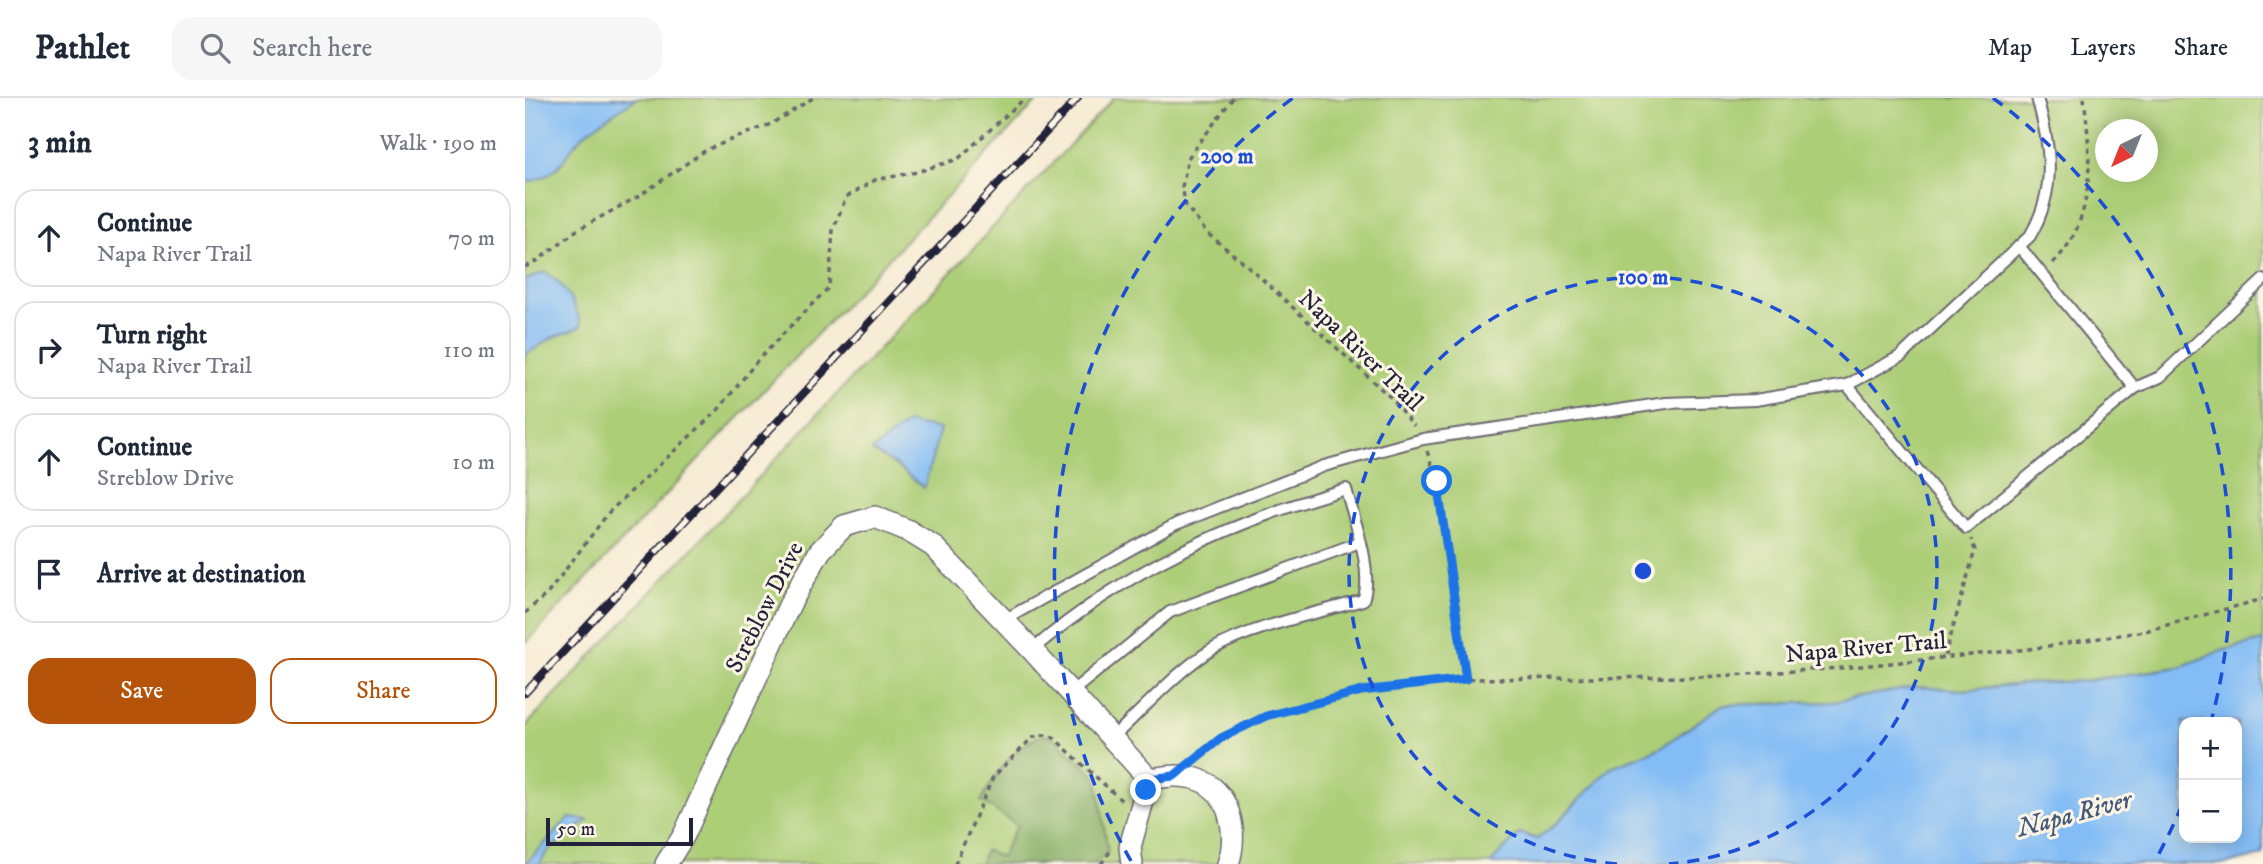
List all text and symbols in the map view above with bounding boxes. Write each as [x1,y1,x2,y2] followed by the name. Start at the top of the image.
[172,17,662,80] search box
[35,28,130,69] text: Pathlet
[196,29,234,67] icon: search
[252,32,372,65] text: Search here
[1988,33,2032,63] text: Map
[2070,33,2136,63] text: Layers
[2174,33,2228,63] text: Share
[2095,119,2158,182] north arrow
[28,125,92,162] text: 3 min
[379,129,497,158] text: Walk · 190 m
[1200,144,1254,170] text: 200 m
[97,207,192,240] text: Continue
[30,219,68,257] icon: ahead
[448,224,495,253] text: 70 m
[97,240,252,269] text: Napa River Trail
[1618,265,1668,291] text: 100 m
[1292,284,1429,418] street label: Napa River Trail
[97,319,207,352] text: Turn right
[30,331,68,369] icon: right
[444,336,495,365] text: 110 m
[97,352,252,381] text: Napa River Trail
[97,431,192,464] text: Continue
[30,443,68,481] icon: ahead
[452,448,495,477] text: 10 m
[97,464,234,493] text: Streblow Drive
[1421,465,1452,496] route start
[719,537,811,678] street label: Streblow Drive
[30,555,68,593] icon: arrive
[97,558,306,591] text: Arrive at destination
[1631,559,1655,583] centre of rings
[1784,626,1949,670] street label: Napa River Trail
[28,658,256,724] button: Save
[270,658,497,724] button: Share
[2179,717,2242,843] map controls
[2179,717,2242,780] button: +
[1130,774,1161,805] route end
[2179,780,2242,843] button: −
[2012,783,2137,846] water label: Napa River
[546,815,693,847] scale bar
[557,818,595,841] text: 50 m

